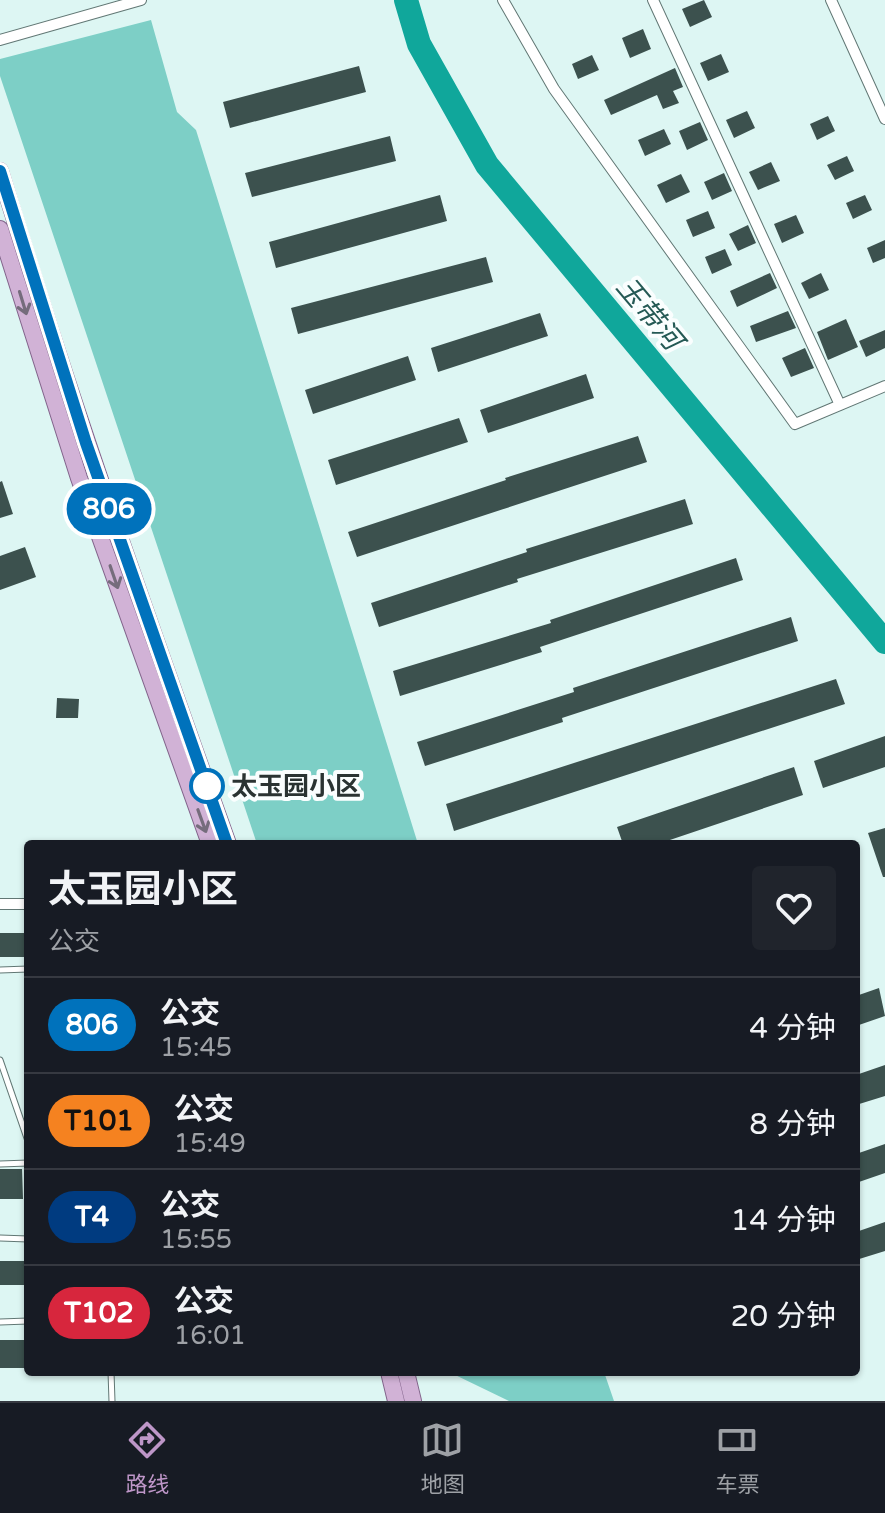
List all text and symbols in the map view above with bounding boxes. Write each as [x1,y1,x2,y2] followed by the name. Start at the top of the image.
[609,271,692,361] water label: 玉带河
[16,290,31,316] one-way arrow
[63,483,155,535] line badge: 806
[83,492,135,526] text: 806
[107,564,122,589] one-way arrow
[190,769,224,803] marker: 太玉园小区
[231,771,361,802] place label: 太玉园小区
[196,808,210,833] one-way arrow
[752,866,836,950] button: heart
[48,867,238,913] text: 太玉园小区
[48,926,100,957] text: 公交
[160,995,220,1032] text: 公交
[66,1008,118,1042] text: 806
[749,1010,836,1047] text: 4 分钟
[160,1032,232,1063] text: 15:45
[174,1091,234,1128] text: 公交
[64,1104,134,1138] text: T101
[749,1106,836,1143] text: 8 分钟
[174,1128,246,1159] text: 15:49
[160,1187,220,1224] text: 公交
[75,1200,109,1234] text: T4
[731,1202,836,1239] text: 14 分钟
[160,1224,232,1255] text: 15:55
[174,1283,234,1320] text: 公交
[64,1296,134,1330] text: T102
[731,1298,836,1335] text: 20 分钟
[174,1320,246,1351] text: 16:01
[125,1418,170,1498] tab: 路线
[420,1418,465,1498] tab: 地图
[715,1418,760,1498] tab: 车票

